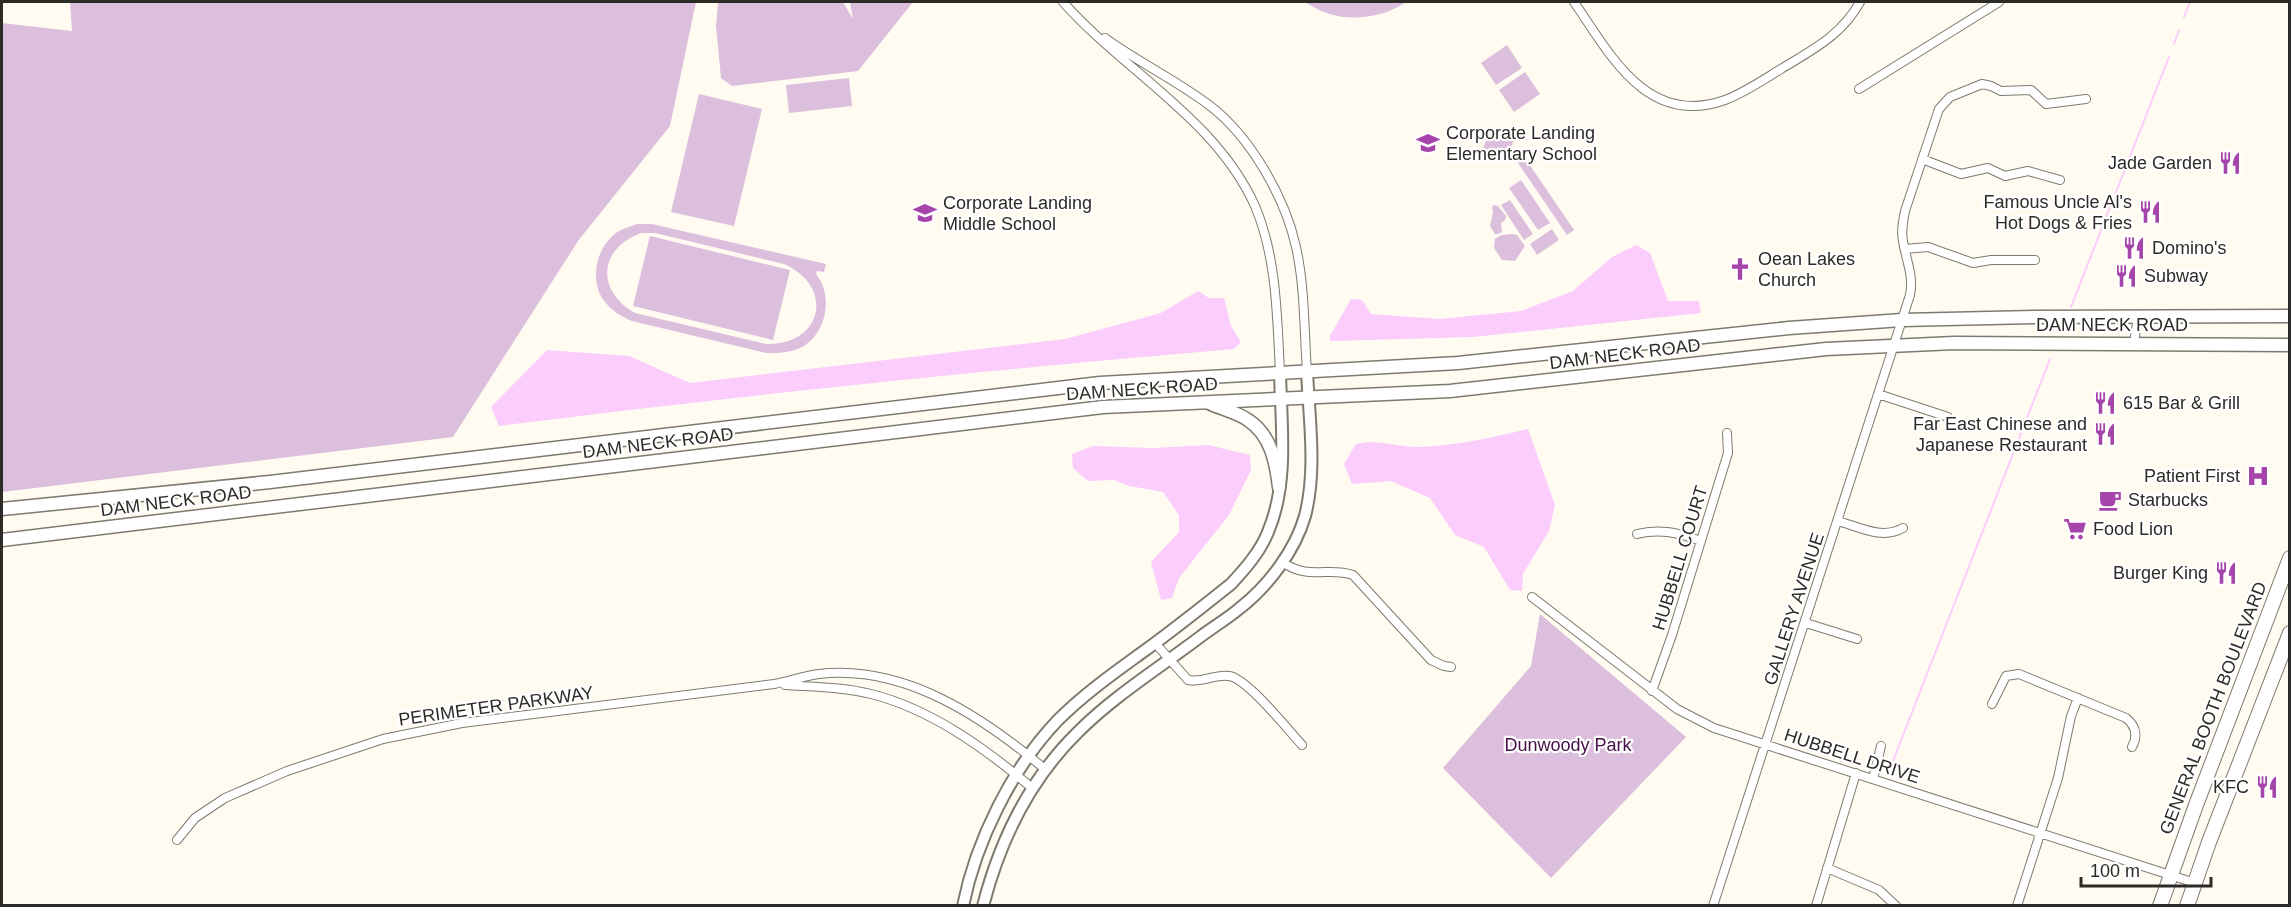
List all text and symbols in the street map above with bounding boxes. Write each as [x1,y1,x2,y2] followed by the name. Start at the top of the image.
[1446,123,1597,164] place label: Corporate Landing Elementary School
[1415,130,1441,156] school or university icon: Corporate Landing Elementary School
[2217,150,2243,176] restaurant icon: Jade Garden
[2108,153,2212,173] place label: Jade Garden
[1984,192,2132,233] place label: Famous Uncle Al's Hot Dogs & Fries
[943,193,1092,234] place label: Corporate Landing Middle School
[2137,199,2163,225] restaurant icon: Famous Uncle Al's Hot Dogs & Fries
[912,200,938,226] school or university icon: Corporate Landing Middle School
[2121,235,2147,261] restaurant icon: Domino's
[2152,238,2226,258] place label: Domino's
[1758,249,1855,290] place label: Oean Lakes Church
[1727,256,1753,282] church icon: Oean Lakes Church
[2113,263,2139,289] restaurant icon: Subway
[2144,266,2208,286] place label: Subway
[2036,315,2188,335] street label: DAM NECK ROAD
[1548,335,1702,373] street label: DAM NECK ROAD
[1065,374,1219,404] street label: DAM NECK ROAD
[2092,390,2118,416] restaurant icon: 615 Bar & Grill
[2123,393,2240,413] place label: 615 Bar & Grill
[1913,414,2087,455] place label: Far East Chinese and Japanese Restaurant
[2092,421,2118,447] restaurant icon: Far East Chinese and Japanese Restaurant
[581,424,735,462] street label: DAM NECK ROAD
[2245,463,2271,489] hospital icon: Patient First
[2144,466,2240,486] place label: Patient First
[99,482,253,520] street label: DAM NECK ROAD
[1649,483,1711,633] street label: HUBBELL COURT
[2097,487,2123,513] cafe icon: Starbucks
[2128,490,2208,510] place label: Starbucks
[2062,516,2088,542] supermarket icon: Food Lion
[2093,519,2173,539] place label: Food Lion
[1760,530,1828,688] street label: GALLERY AVENUE
[2213,560,2239,586] restaurant icon: Burger King
[2113,563,2208,583] place label: Burger King
[2155,579,2271,837] street label: GENERAL BOOTH BOULEVARD
[397,682,595,730] street label: PERIMETER PARKWAY
[1782,725,1922,787] street label: HUBBELL DRIVE
[1504,735,1633,755] park label: Dunwoody Park
[2254,774,2280,800] restaurant icon: KFC
[2213,777,2249,797] place label: KFC
[2081,850,2212,888] scale bar
[2090,861,2140,881] text: 100 m

